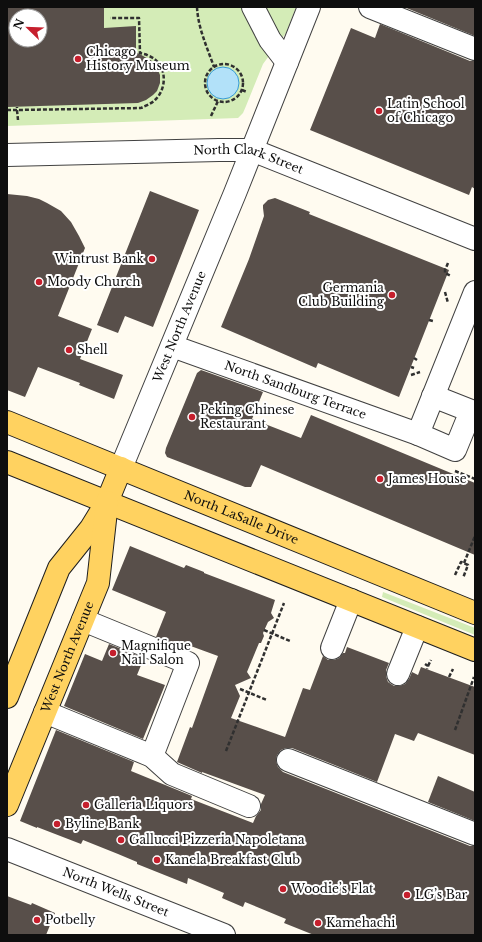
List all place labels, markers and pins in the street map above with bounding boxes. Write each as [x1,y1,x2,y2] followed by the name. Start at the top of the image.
[86,44,190,73] place label: Chicago History Museum
[73,54,83,64] marker: Chicago History Museum
[387,96,465,125] place label: Latin School of Chicago
[374,106,384,116] marker: Latin School of Chicago
[53,251,145,266] place label: Wintrust Bank
[147,254,157,264] marker: Wintrust Bank
[47,274,140,289] place label: Moody Church
[34,277,44,287] marker: Moody Church
[298,280,385,309] place label: Germania Club Building
[387,290,397,300] marker: Germania Club Building
[77,342,108,357] place label: Shell
[64,345,74,355] marker: Shell
[200,402,295,431] place label: Peking Chinese Restaurant
[187,412,197,422] marker: Peking Chinese Restaurant
[386,471,467,486] place label: James House
[375,474,385,484] marker: James House
[121,638,191,667] place label: Magnifique Nail Salon
[108,648,118,658] marker: Magnifique Nail Salon
[94,797,193,812] place label: Galleria Liquors
[81,800,91,810] marker: Galleria Liquors
[65,816,140,831] place label: Byline Bank
[52,819,62,829] marker: Byline Bank
[129,832,305,847] place label: Gallucci Pizzeria Napoletana
[116,835,126,845] marker: Gallucci Pizzeria Napoletana
[165,852,300,867] place label: Kanela Breakfast Club
[152,855,162,865] marker: Kanela Breakfast Club
[290,881,374,896] place label: Woodie’s Flat
[278,884,288,894] marker: Woodie’s Flat
[415,887,468,902] place label: LG’s Bar
[402,890,412,900] marker: LG’s Bar
[45,912,96,927] place label: Potbelly
[32,915,42,925] marker: Potbelly
[326,915,395,930] place label: Kamehachi
[313,918,323,928] marker: Kamehachi

